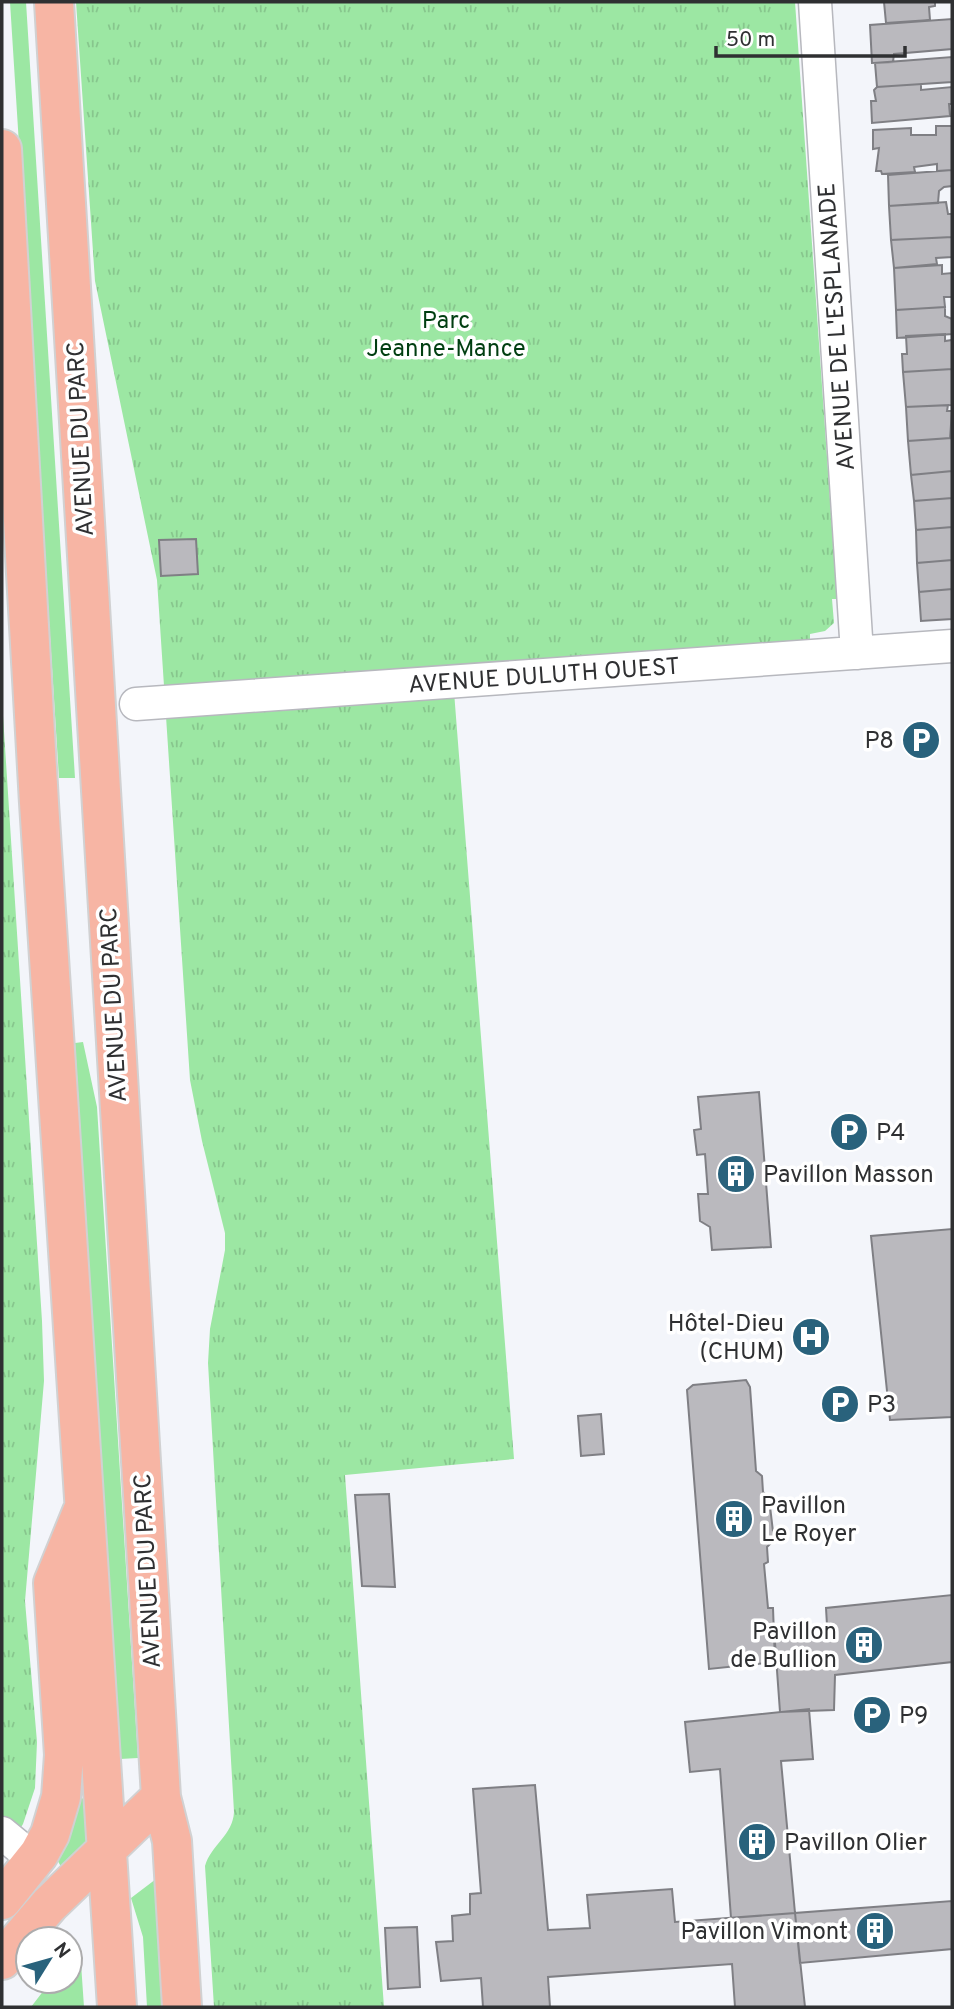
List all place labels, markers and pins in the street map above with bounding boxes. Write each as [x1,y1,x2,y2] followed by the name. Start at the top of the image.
[900,719,942,761] parking icon: P8
[864,727,894,757] place label: P8
[828,1111,870,1153] parking icon: P4
[876,1119,905,1149] place label: P4
[715,1153,757,1195] building icon: Pavillon Masson
[763,1161,934,1191] place label: Pavillon Masson
[668,1310,784,1368] place label: Hôtel-Dieu (CHUM)
[790,1316,832,1358] hospital icon: Hôtel-Dieu (CHUM)
[819,1383,861,1425] parking icon: P3
[867,1391,896,1421] place label: P3
[761,1492,857,1550] place label: Pavillon Le Royer
[713,1498,755,1540] building icon: Pavillon Le Royer
[730,1618,837,1676] place label: Pavillon de Bullion
[843,1624,885,1666] building icon: Pavillon de Bullion
[851,1694,893,1736] parking icon: P9
[899,1702,928,1732] place label: P9
[736,1821,778,1863] building icon: Pavillon Olier
[784,1829,927,1859] place label: Pavillon Olier
[854,1910,896,1952] building icon: Pavillon Vimont
[680,1918,848,1948] place label: Pavillon Vimont

